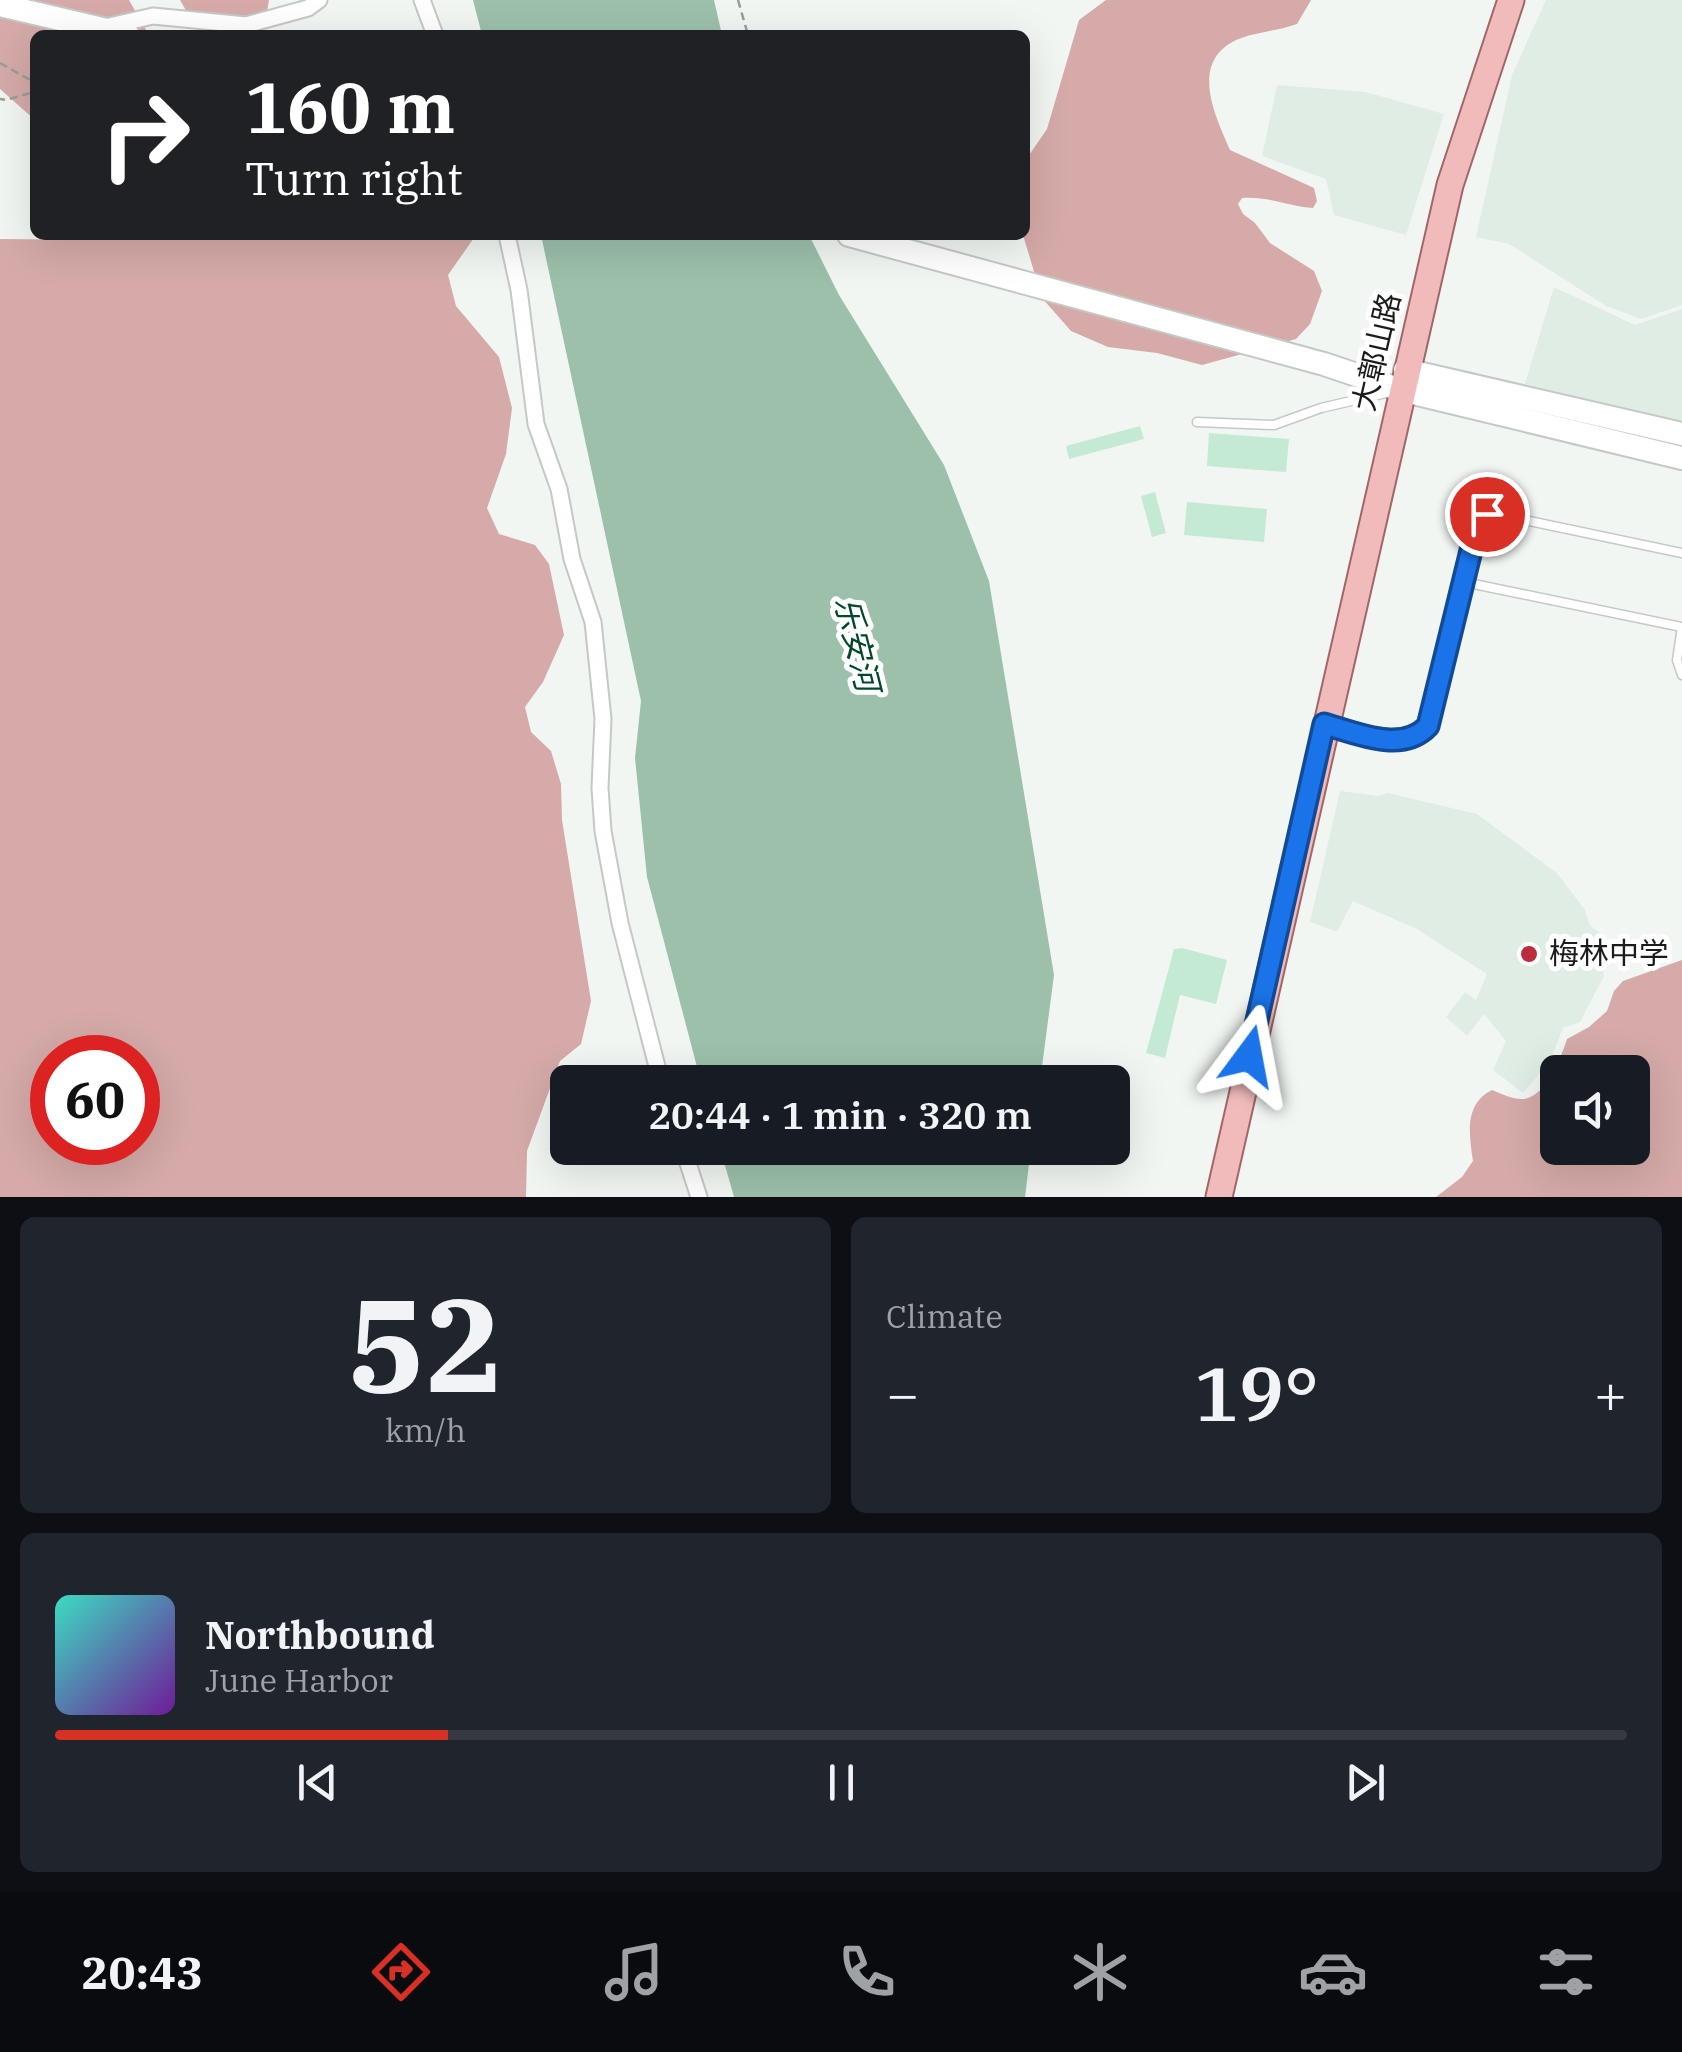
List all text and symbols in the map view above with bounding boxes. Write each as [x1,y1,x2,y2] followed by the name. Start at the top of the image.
[245,61,455,152] text: 160 m
[80,70,210,200] icon: right
[245,149,463,207] text: Turn right
[1343,289,1408,415] street label: 大鄣山路
[1445,472,1530,557] pin
[1460,487,1515,542] icon: arrive
[826,592,891,701] water label: 乐安河
[1549,933,1669,972] place label: 梅林中学
[1518,943,1540,965] marker: 梅林中学
[1197,1004,1301,1108] position arrow
[30,1035,160,1165] speed limit sign: 60
[1540,1055,1650,1165] map controls
[1540,1055,1650,1165] button: sound
[648,1090,1032,1139] text: 20:44 · 1 min · 320 m
[347,1259,504,1428] text: 52
[886,1295,1003,1337] text: Climate
[1194,1344,1319,1442] text: 19°
[886,1358,919,1429] text: −
[1594,1358,1627,1429] text: +
[385,1409,466,1451] text: km/h
[205,1610,435,1659] text: Northbound
[205,1659,393,1701] text: June Harbor
[290,1755,345,1810] icon: previous
[814,1755,869,1810] icon: pause
[1338,1755,1393,1810] icon: next
[366,1937,436,2007] icon: directions
[599,1937,669,2007] icon: music
[832,1937,902,2007] icon: phone
[1065,1937,1135,2007] icon: climate
[1298,1937,1368,2007] icon: car
[1531,1937,1601,2007] icon: filters
[81,1943,203,2001] text: 20:43

